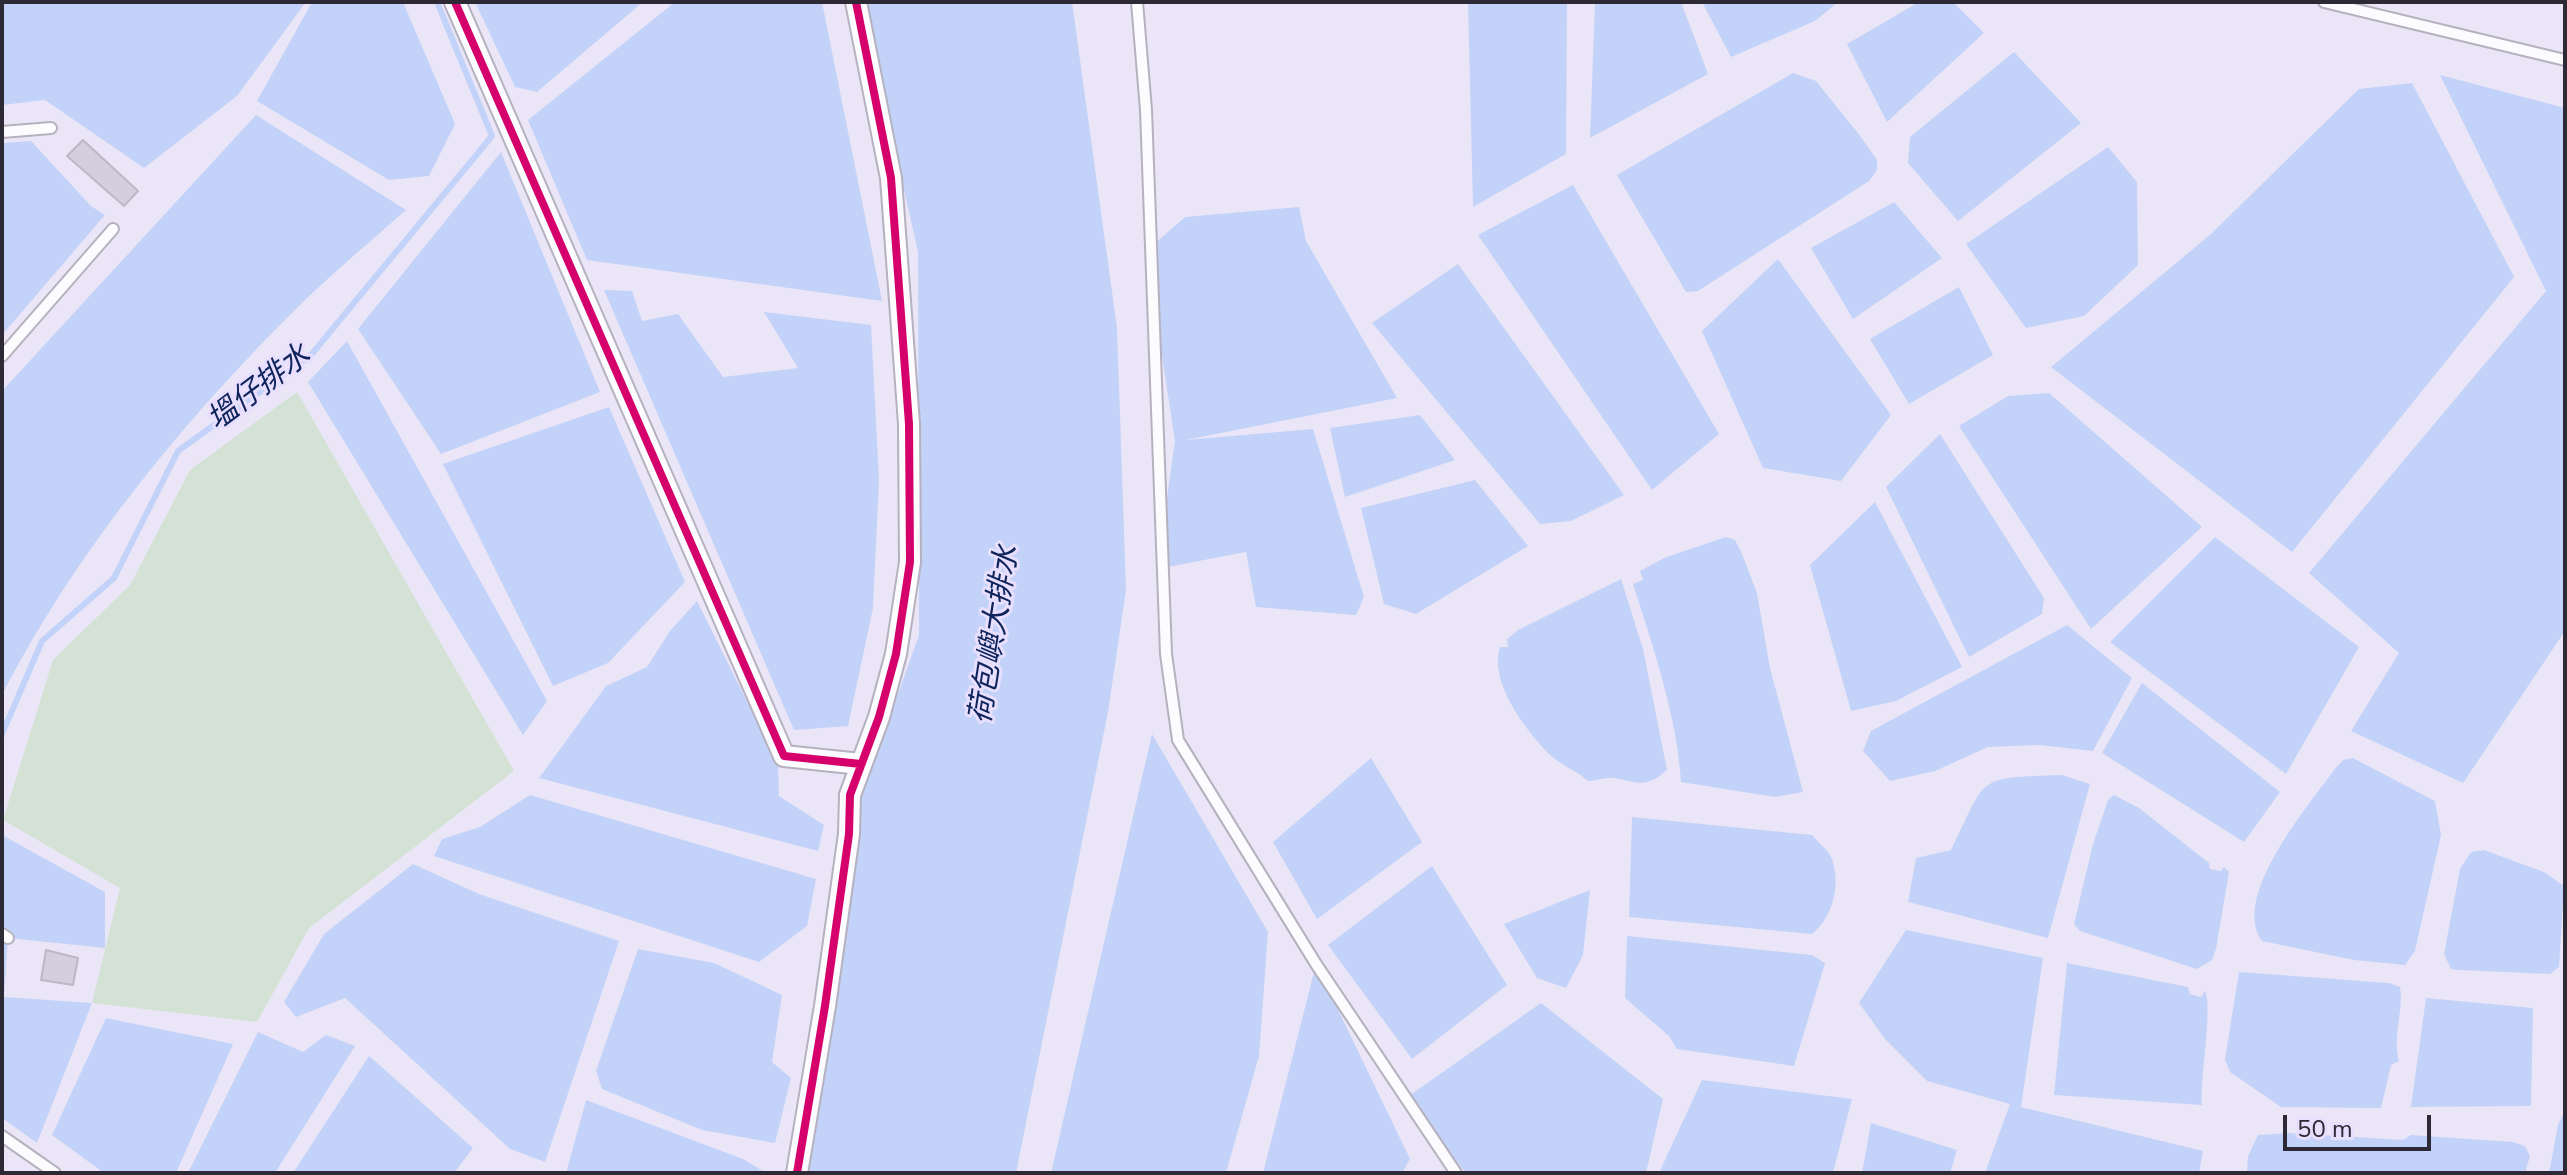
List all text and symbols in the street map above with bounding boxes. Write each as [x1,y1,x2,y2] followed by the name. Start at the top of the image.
[201,339,319,439] water label: 塭仔排水
[964,543,1028,727] water label: 荷包嶼大排水
[2287,1099,2435,1149] scale bar
[2297,1113,2353,1145] text: 50 m

